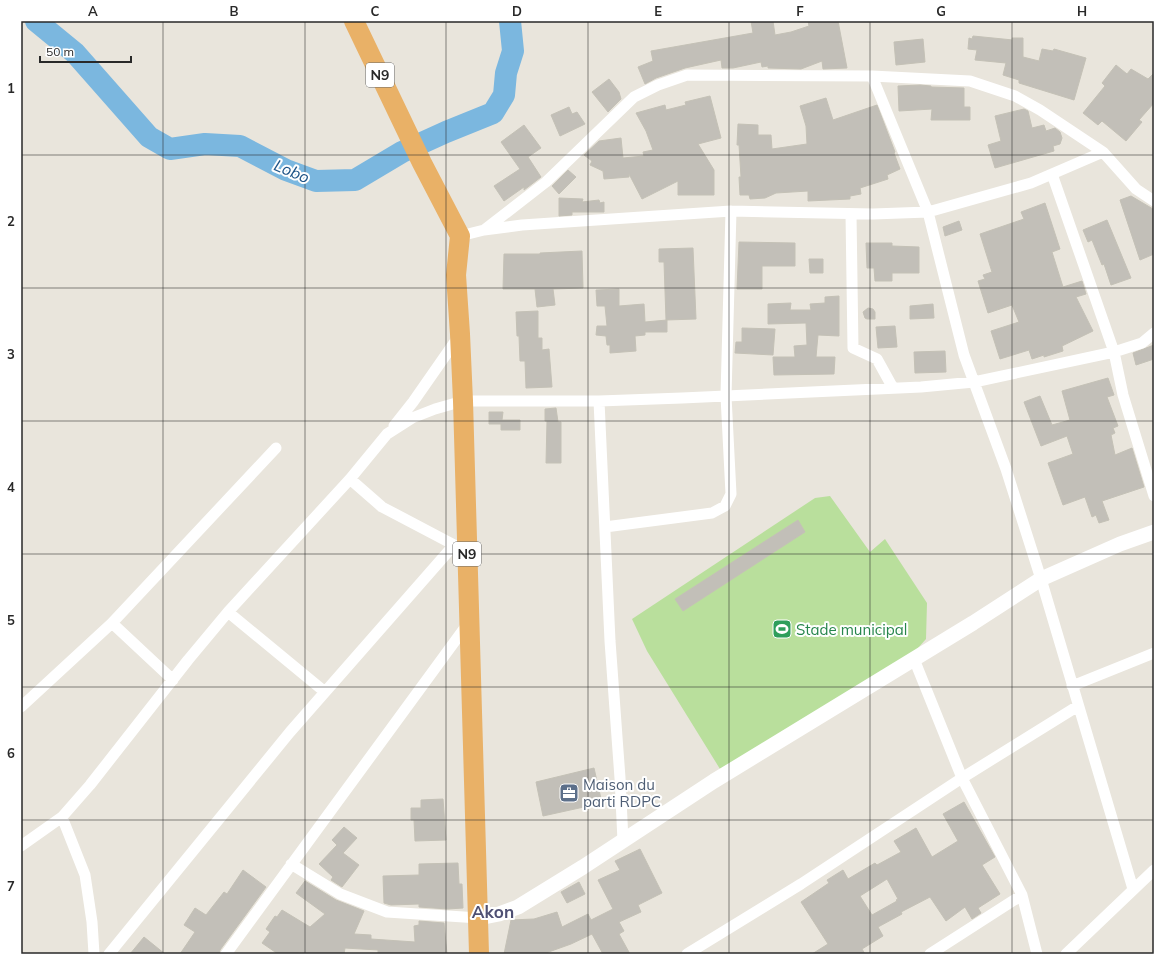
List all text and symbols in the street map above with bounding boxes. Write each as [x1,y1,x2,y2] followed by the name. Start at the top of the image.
[88,3,98,19] text: A
[230,3,239,19] text: B
[371,3,380,19] text: C
[512,3,522,19] text: D
[654,3,662,19] text: E
[796,3,804,19] text: F
[936,3,946,19] text: G
[1077,3,1087,19] text: H
[40,38,131,64] scale bar
[46,44,74,59] text: 50 m
[366,63,394,87] road number: N9
[7,80,15,96] text: 1
[271,155,313,187] water label: Lobo
[7,213,15,229] text: 2
[7,346,15,362] text: 3
[7,479,15,495] text: 4
[453,542,481,566] road number: N9
[7,612,15,628] text: 5
[771,618,793,640] sports icon: Stade municipal
[796,620,907,639] place label: Stade municipal
[7,745,15,761] text: 6
[583,775,661,811] place label: Maison du parti RDPC
[558,782,580,804] office icon: Maison du parti RDPC
[7,878,15,894] text: 7
[472,901,514,922] district label: Akon

